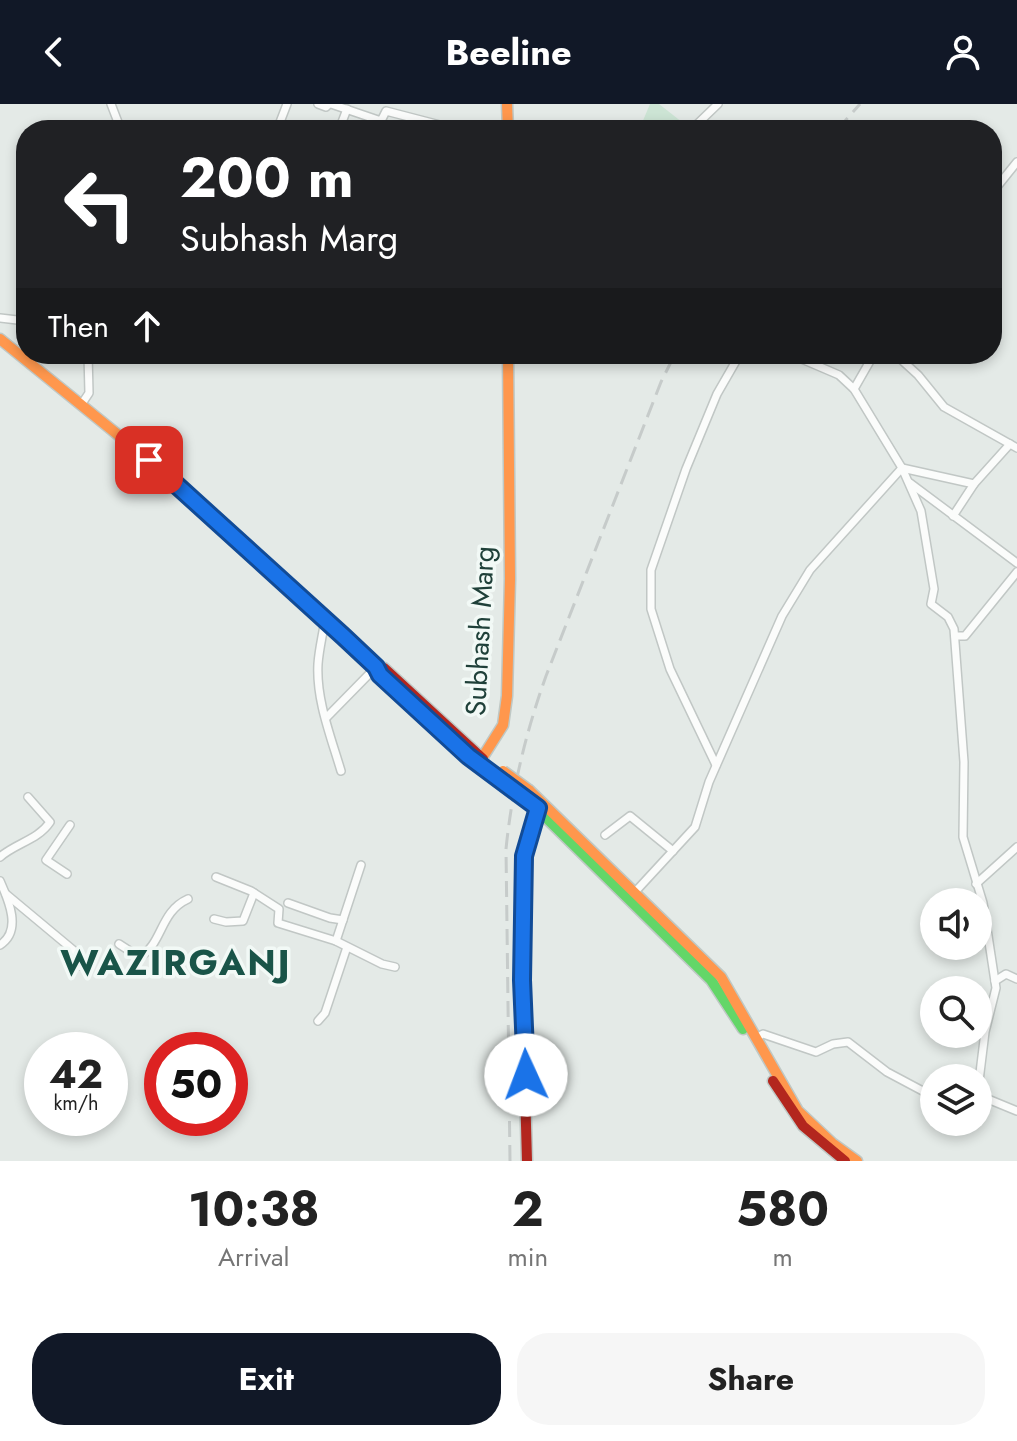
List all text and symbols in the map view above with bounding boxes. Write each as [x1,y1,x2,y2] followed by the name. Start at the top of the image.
[445,26,572,78] text: Beeline
[32,30,76,74] icon: back
[941,30,985,74] icon: person
[180,137,354,218] text: 200 m
[48,152,152,256] icon: left
[180,212,398,264] text: Subhash Marg
[125,304,169,348] icon: ahead
[48,305,109,348] text: Then
[115,426,183,494] pin
[127,438,171,482] icon: arrive
[455,545,505,717] street label: Subhash Marg
[920,888,992,1136] map controls
[920,888,992,960] button: sound
[60,936,292,988] district label: WAZIRGANJ
[920,976,992,1048] button: search
[144,1032,248,1136] speed limit sign: 50
[484,1033,568,1117] position arrow
[49,1045,103,1103] text: 42
[920,1064,992,1136] button: layers
[53,1089,99,1118] text: km/h
[188,1175,320,1244] text: 10:38
[512,1175,544,1244] text: 2
[736,1175,829,1244] text: 580
[218,1238,290,1276] text: Arrival
[508,1238,548,1276] text: min
[772,1238,793,1276] text: m
[32,1333,501,1425] button: Exit
[517,1333,985,1425] button: Share

